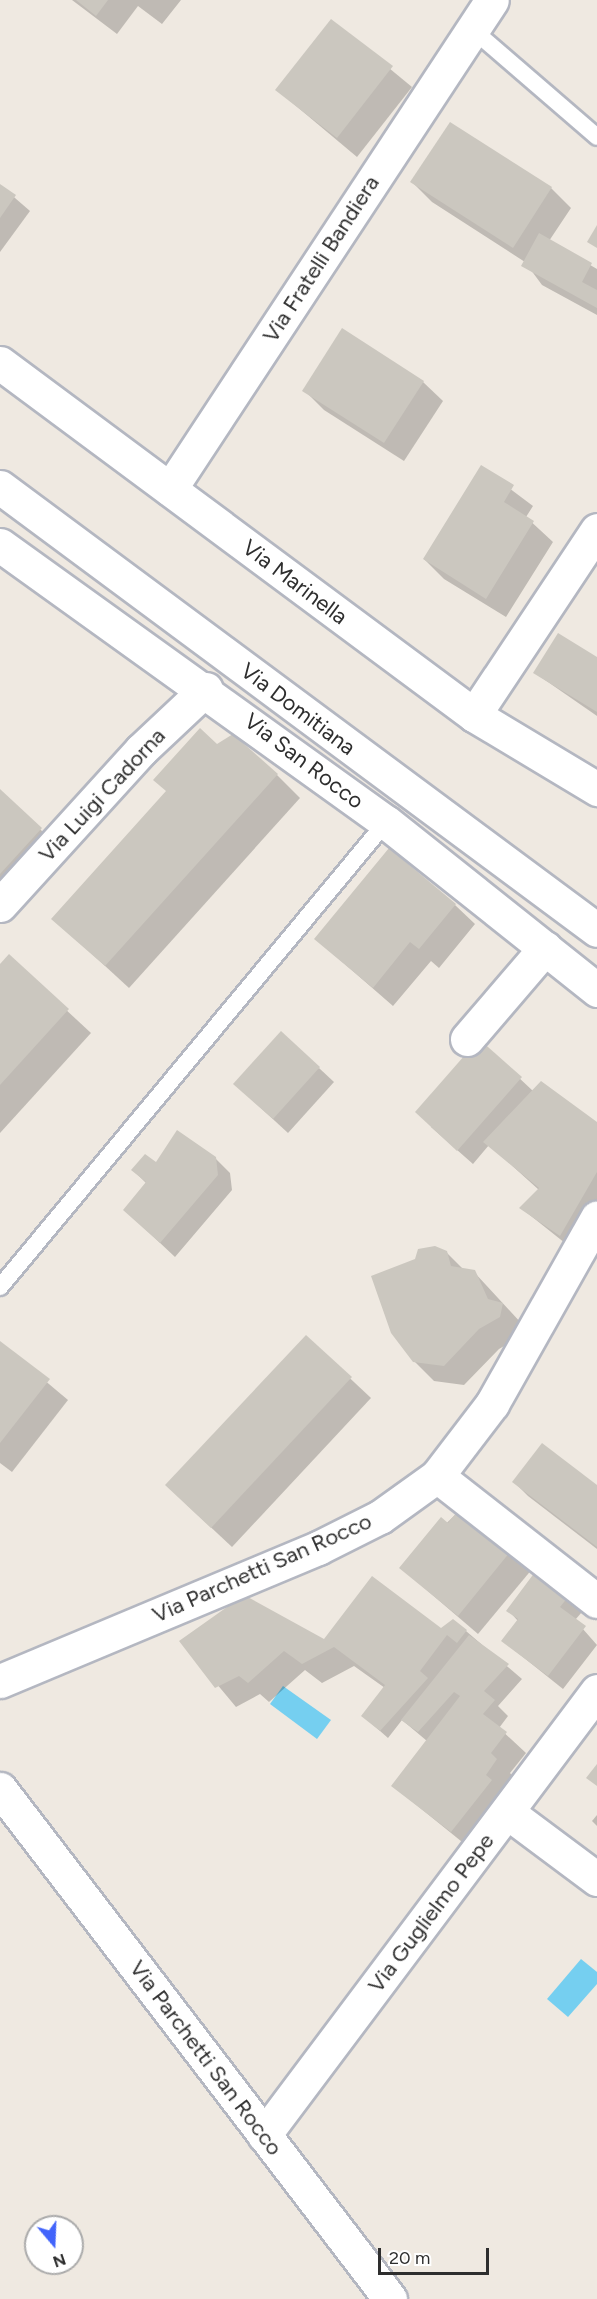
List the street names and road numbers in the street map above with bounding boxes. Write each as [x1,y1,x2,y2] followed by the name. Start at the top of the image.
[257,171,385,347] street label: Via Fratelli Bandiera
[237,534,353,630] street label: Via Marinella
[235,657,361,761] street label: Via Domitiana
[239,708,369,814] street label: Via San Rocco
[33,723,171,867] street label: Via Luigi Cadorna
[148,1508,376,1628] street label: Via Parchetti San Rocco
[363,1828,499,1998] street label: Via Guglielmo Pepe
[124,1955,288,2161] street label: Via Parchetti San Rocco

